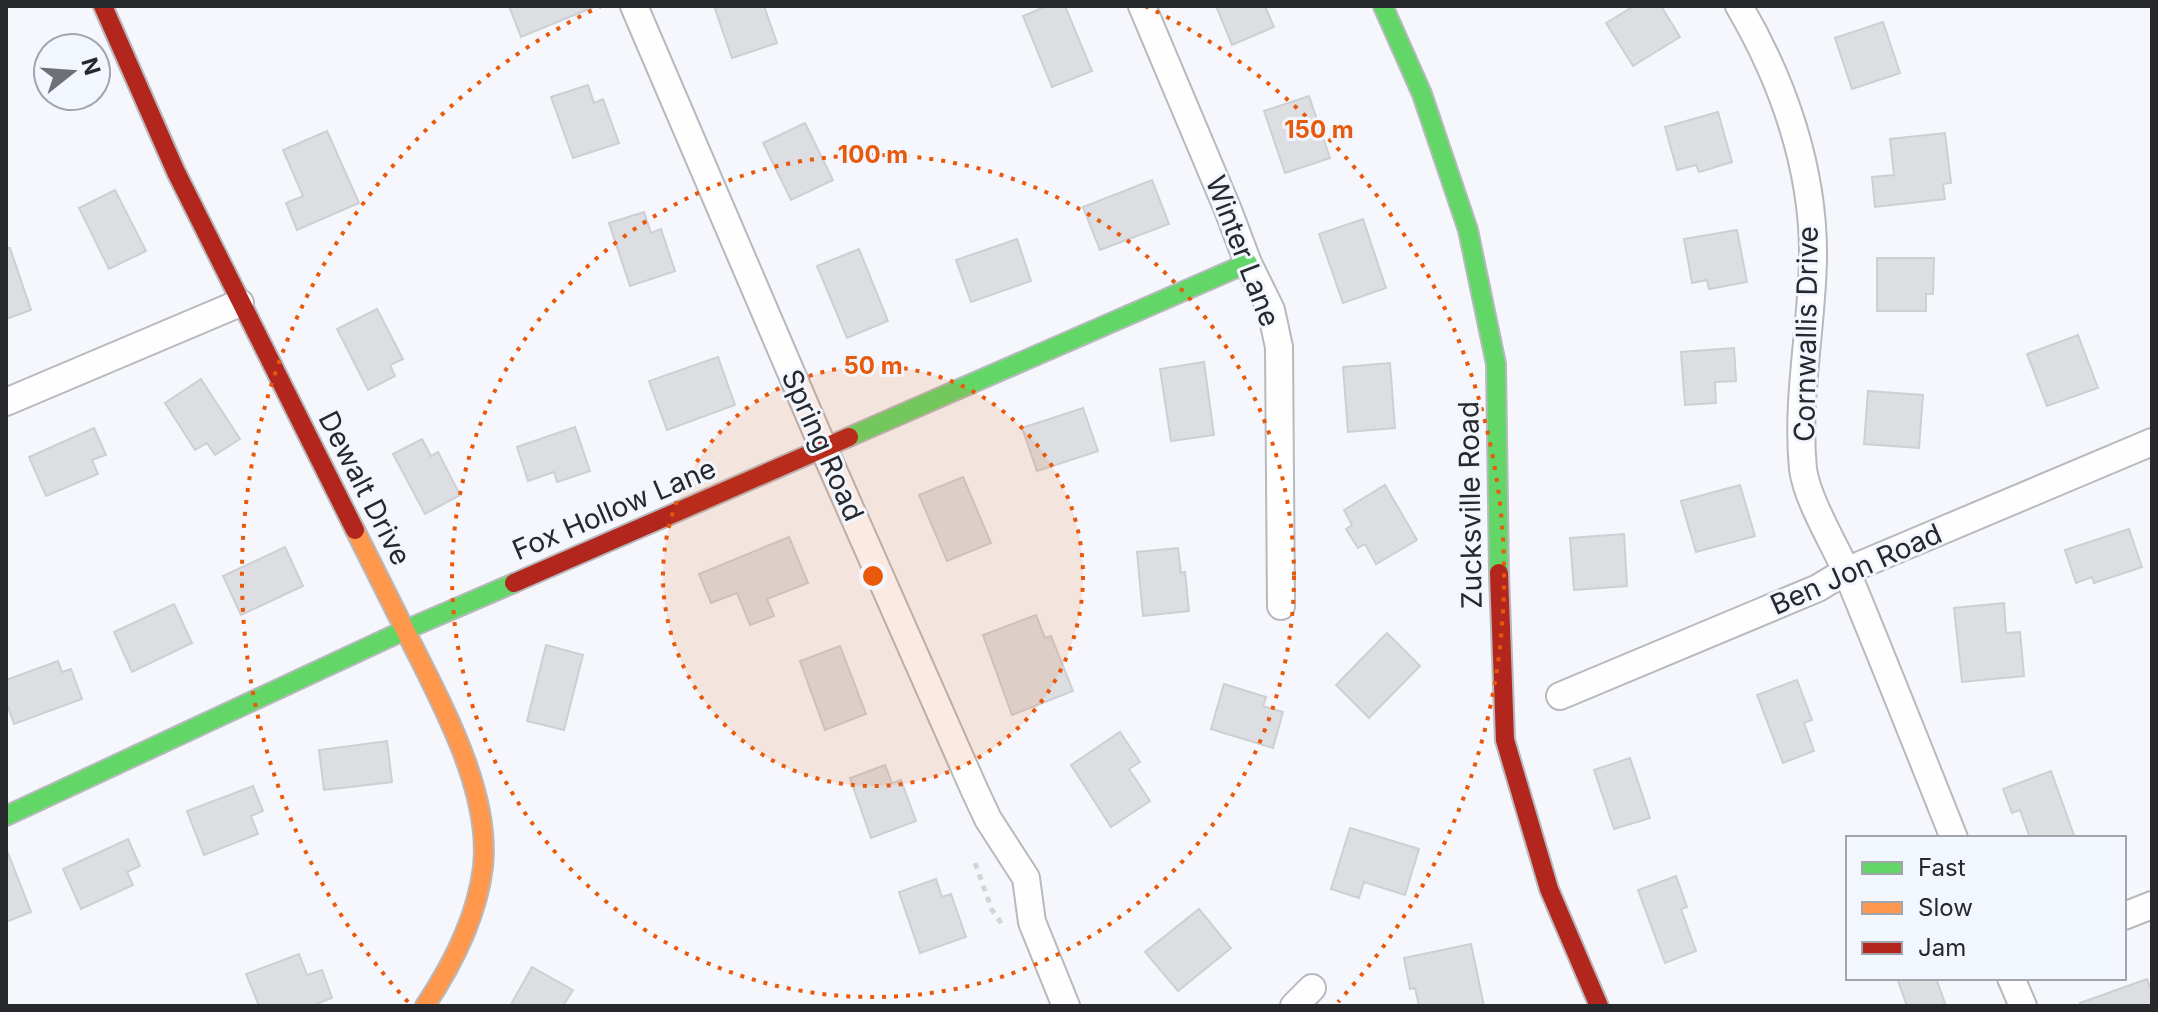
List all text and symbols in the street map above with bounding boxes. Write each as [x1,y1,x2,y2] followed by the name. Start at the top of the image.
[32,32,112,112] north arrow
[76,54,106,78] text: N
[1284,115,1354,144] text: 150 m
[838,140,908,169] text: 100 m
[1199,171,1287,331] street label: Winter Lane
[1787,226,1825,442] street label: Cornwallis Drive
[843,351,903,380] text: 50 m
[775,364,871,526] street label: Spring Road
[1451,401,1489,609] street label: Zucksville Road
[312,405,418,571] street label: Dewalt Drive
[507,451,721,567] street label: Fox Hollow Lane
[1765,516,1947,622] street label: Ben Jon Road
[859,562,887,590] centre of rings
[1846,836,2126,980] legend
[1918,853,1966,882] text: Fast
[1918,893,1973,922] text: Slow
[1918,933,1966,962] text: Jam

